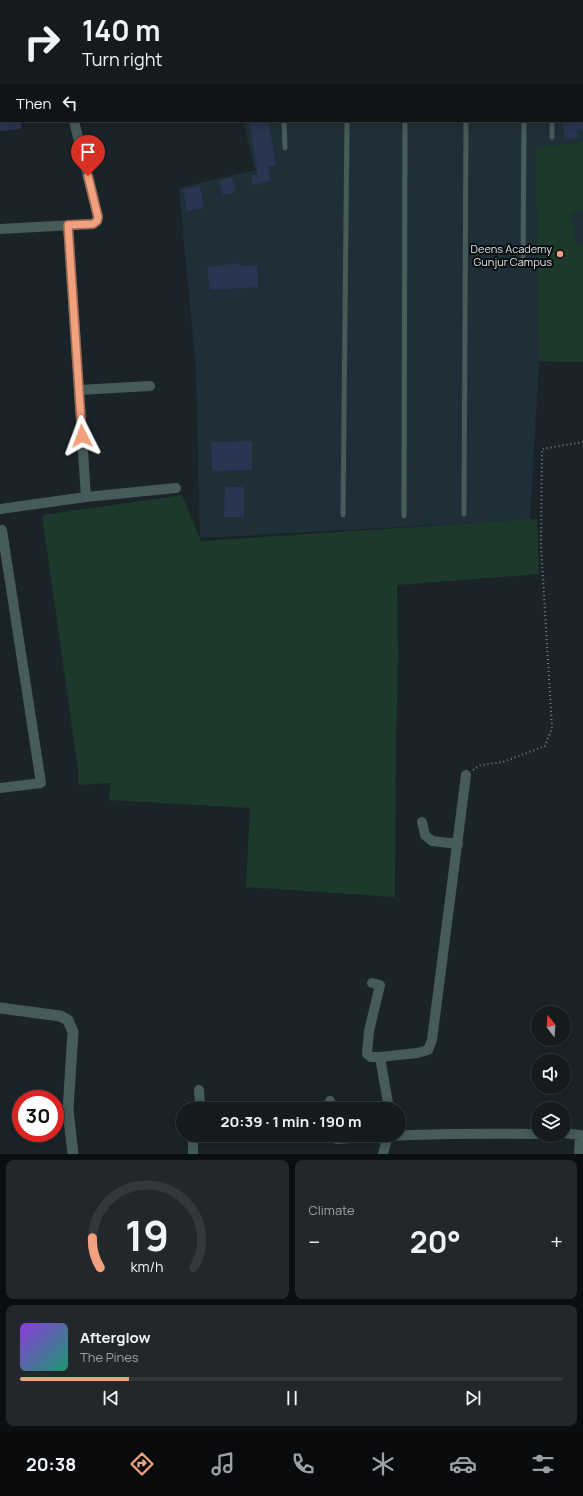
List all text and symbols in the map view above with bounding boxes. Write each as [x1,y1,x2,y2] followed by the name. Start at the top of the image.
[82,11,161,49] text: 140 m
[16,16,68,68] icon: right
[82,47,163,71] text: Turn right
[59,92,81,114] icon: left
[16,93,51,114] text: Then
[71,135,105,176] pin
[77,141,99,163] icon: arrive
[471,241,552,269] place label: Deens Academy Gunjur Campus
[555,249,565,259] marker: Deens Academy Gunjur Campus
[61,415,103,457] position arrow
[531,1006,571,1046] north arrow
[531,1006,571,1142] map controls
[531,1054,571,1094] button: sound
[12,1090,64,1142] speed limit sign: 30
[531,1102,571,1142] button: layers
[221,1111,361,1132] text: 20:39 · 1 min · 190 m
[309,1201,355,1219] text: Climate
[125,1206,169,1262] text: 19
[410,1221,461,1262] text: 20°
[309,1227,320,1257] text: −
[550,1227,563,1257] text: +
[131,1256,164,1275] text: km/h
[80,1327,151,1348] text: Afterglow
[80,1348,139,1366] text: The Pines
[100,1387,122,1409] icon: previous
[281,1387,303,1409] icon: pause
[462,1387,484,1409] icon: next
[128,1450,156,1478] icon: directions
[209,1450,237,1478] icon: music
[289,1450,317,1478] icon: phone
[369,1450,397,1478] icon: climate
[449,1450,477,1478] icon: car
[529,1450,557,1478] icon: filters
[26,1452,76,1476] text: 20:38

